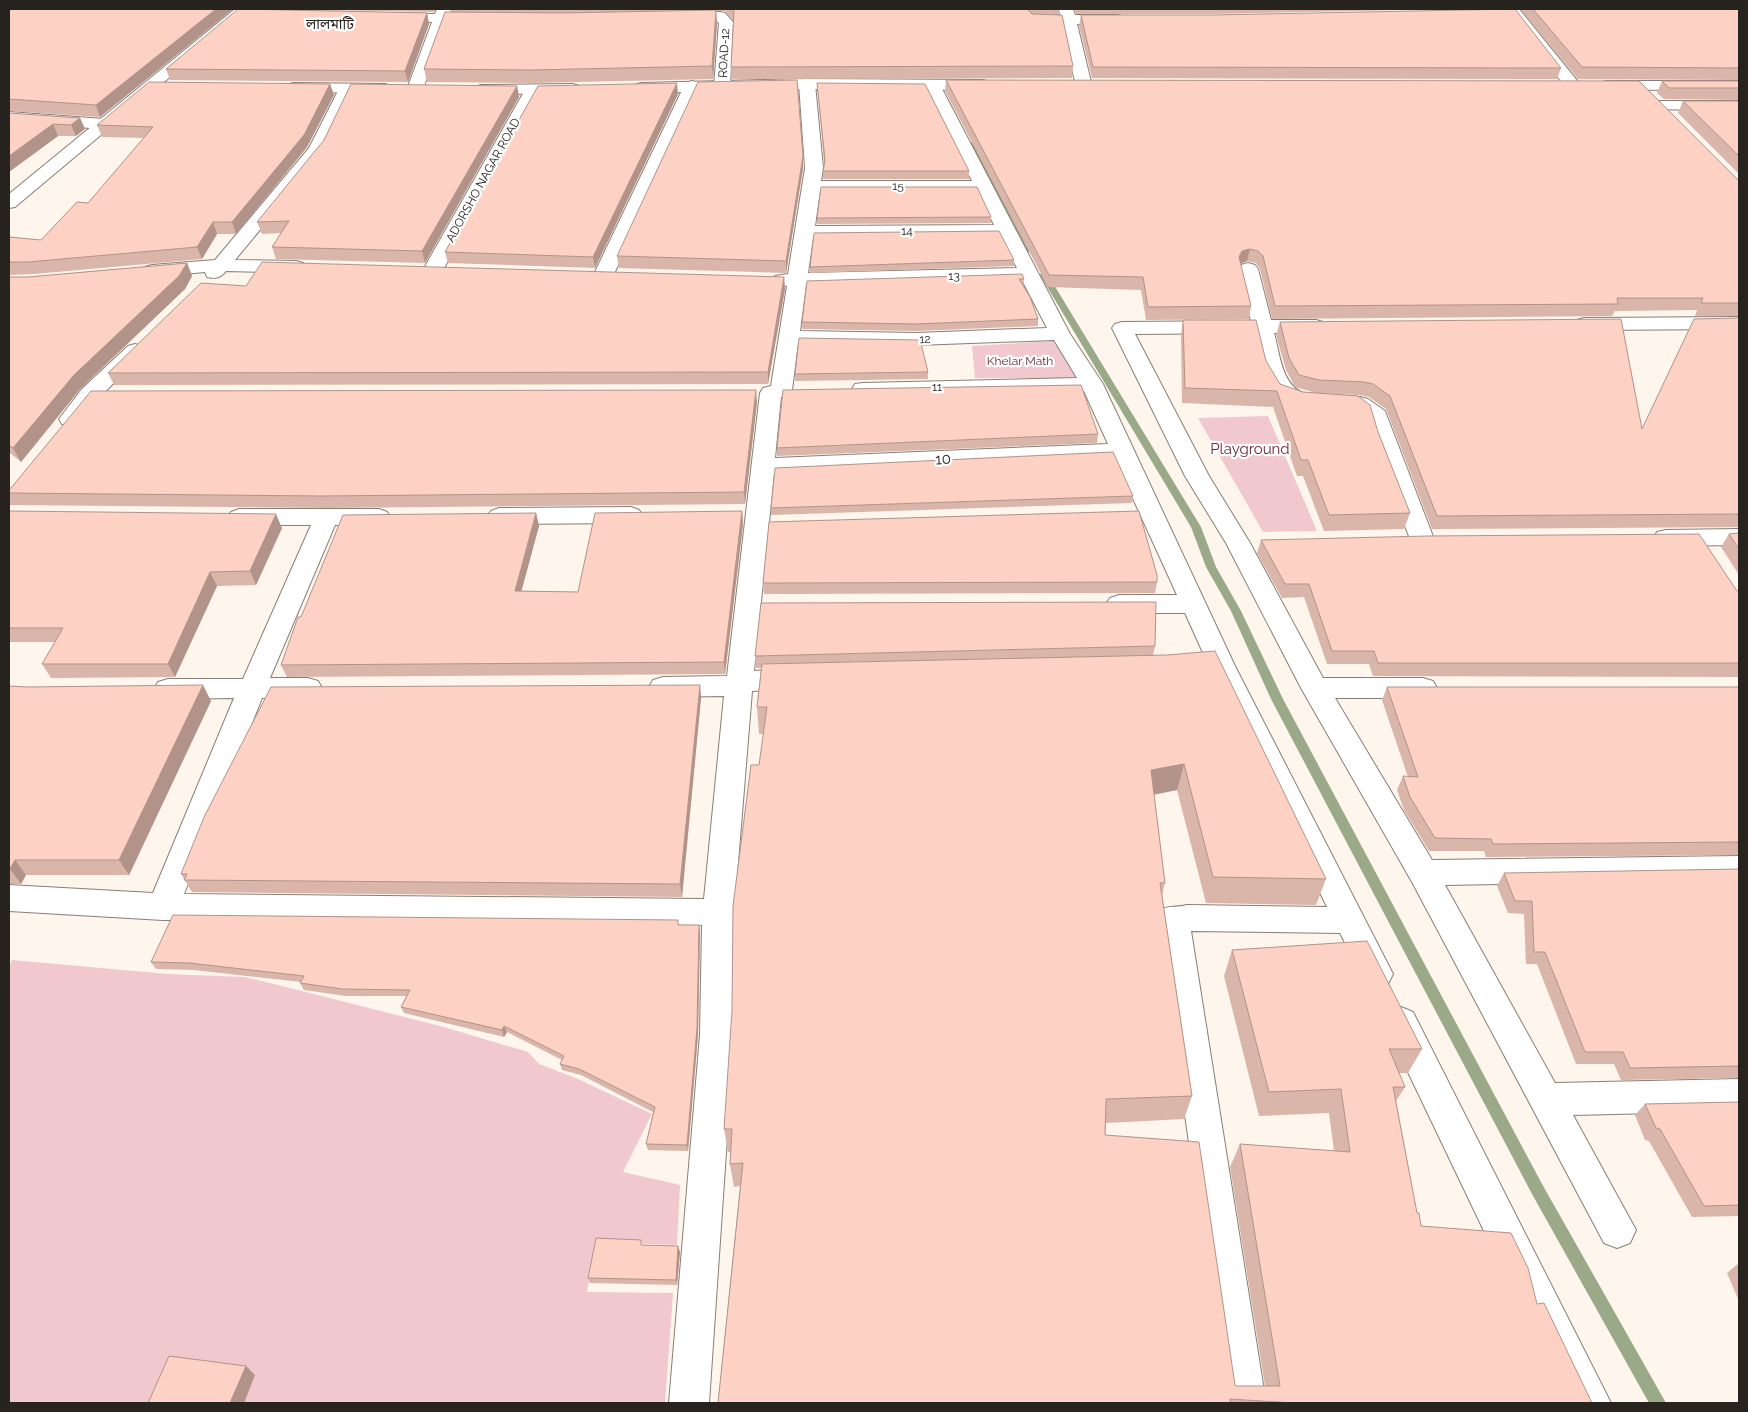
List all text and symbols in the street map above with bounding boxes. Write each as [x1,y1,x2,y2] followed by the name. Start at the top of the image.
[305,16,354,32] district label: লালমাটি
[716,28,732,78] street label: ROAD-12
[443,115,523,244] street label: ADORSHO NAGAR ROAD
[892,179,904,193] street label: 15
[901,224,913,238] street label: 14
[948,269,960,283] street label: 13
[919,332,931,346] street label: 12
[987,354,1053,368] park label: Khelar Math
[932,380,942,394] street label: 11
[1210,440,1290,458] park label: Playground
[935,450,951,468] street label: 10

